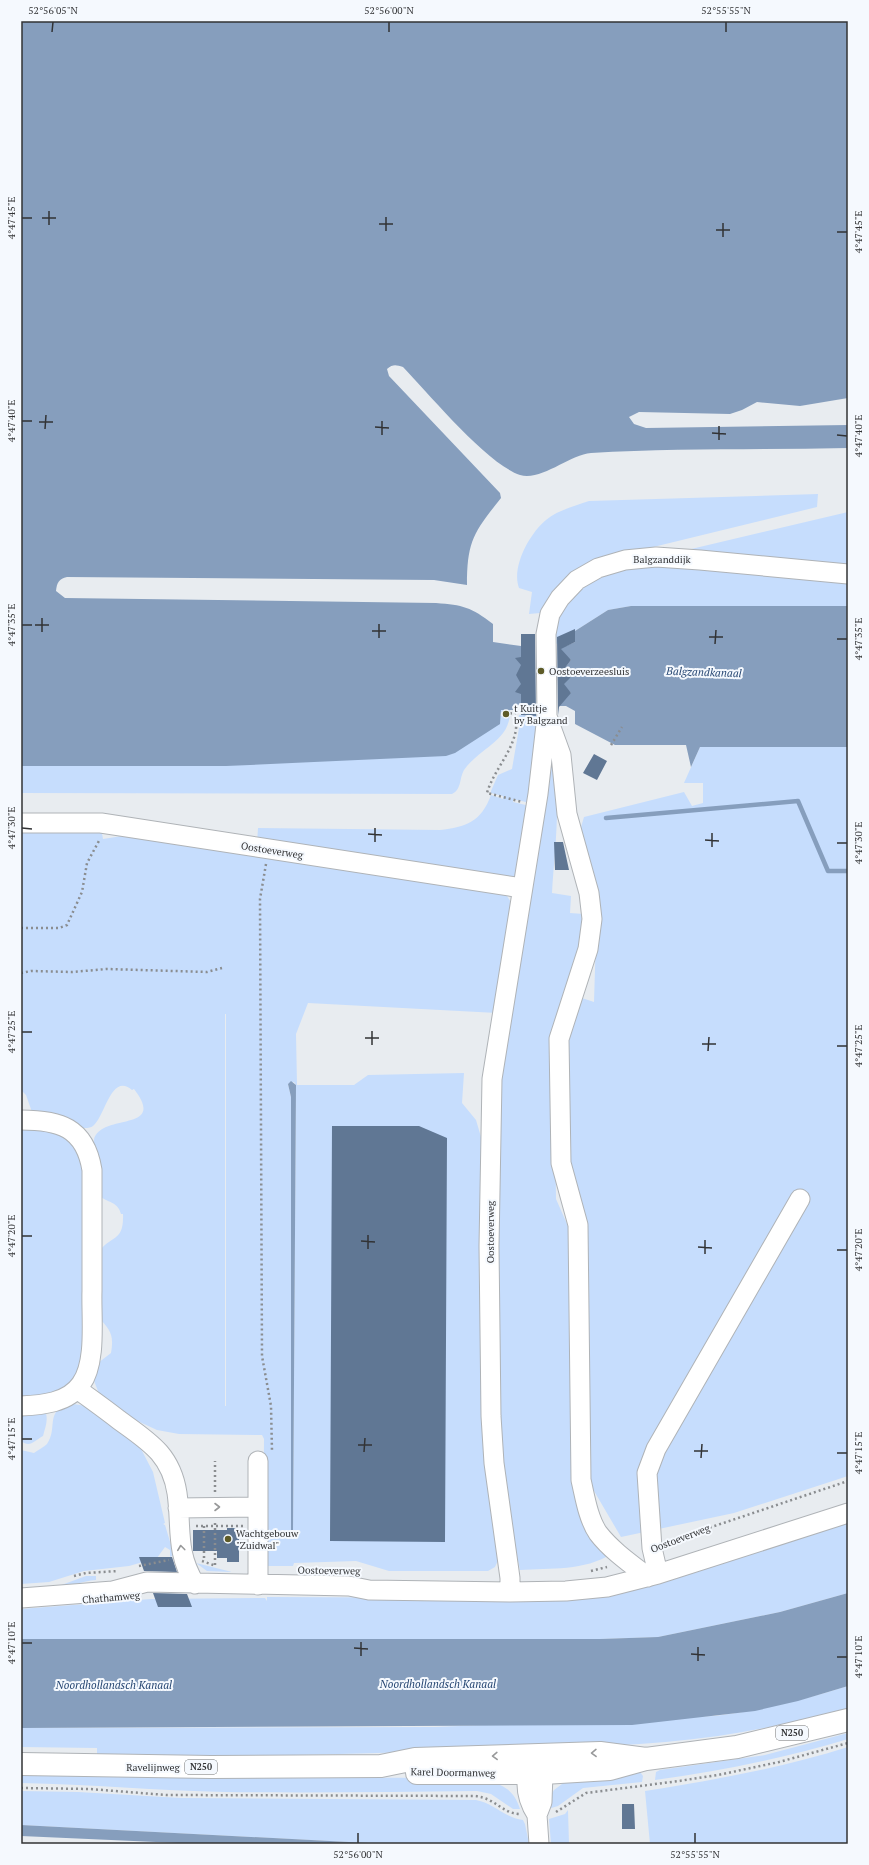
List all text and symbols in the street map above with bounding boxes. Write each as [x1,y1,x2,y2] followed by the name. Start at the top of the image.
[28,4,78,17] text: 52°56'05"N
[364,4,414,17] text: 52°56'00"N
[701,4,751,17] text: 52°55'55"N
[5,196,18,239] text: 4°47'45"E
[852,210,865,253] text: 4°47'45"E
[5,399,18,442] text: 4°47'40"E
[852,414,865,457] text: 4°47'40"E
[633,553,692,566] street label: Balgzanddijk
[5,603,18,646] text: 4°47'35"E
[852,617,865,660] text: 4°47'35"E
[665,664,742,680] water label: Balgzandkanaal
[549,665,629,678] place label: Oostoeverzeesluis
[536,666,546,676] marker: Oostoeverzeesluis
[514,702,568,727] place label: t Kuitje by Balgzand
[501,709,511,719] marker: t Kuitje by Balgzand
[5,806,18,849] text: 4°47'30"E
[852,821,865,864] text: 4°47'30"E
[240,839,305,862] street label: Oostoeverweg
[5,1010,18,1053] text: 4°47'25"E
[852,1024,865,1067] text: 4°47'25"E
[484,1200,497,1263] street label: Oostoeverweg
[5,1214,18,1257] text: 4°47'20"E
[852,1228,865,1271] text: 4°47'20"E
[5,1417,18,1460] text: 4°47'15"E
[852,1431,865,1474] text: 4°47'15"E
[214,1503,220,1512] one-way arrow
[649,1521,712,1556] street label: Oostoeverweg
[236,1527,299,1552] place label: Wachtgebouw "Zuidwal"
[223,1534,233,1544] marker: Wachtgebouw "Zuidwal"
[177,1545,186,1551] one-way arrow
[298,1563,361,1578] street label: Oostoeverweg
[82,1588,141,1607] street label: Chathamweg
[5,1621,18,1664] text: 4°47'10"E
[852,1635,865,1678] text: 4°47'10"E
[379,1677,496,1691] water label: Noordhollandsch Kanaal
[55,1678,172,1692] water label: Noordhollandsch Kanaal
[776,1726,808,1740] road number: N250
[591,1749,597,1757] one-way arrow
[492,1752,498,1761] one-way arrow
[185,1760,217,1774] road number: N250
[126,1761,181,1774] street label: Ravelijnweg
[410,1765,496,1780] street label: Karel Doormanweg
[333,1848,383,1861] text: 52°56'00"N
[670,1848,720,1861] text: 52°55'55"N

